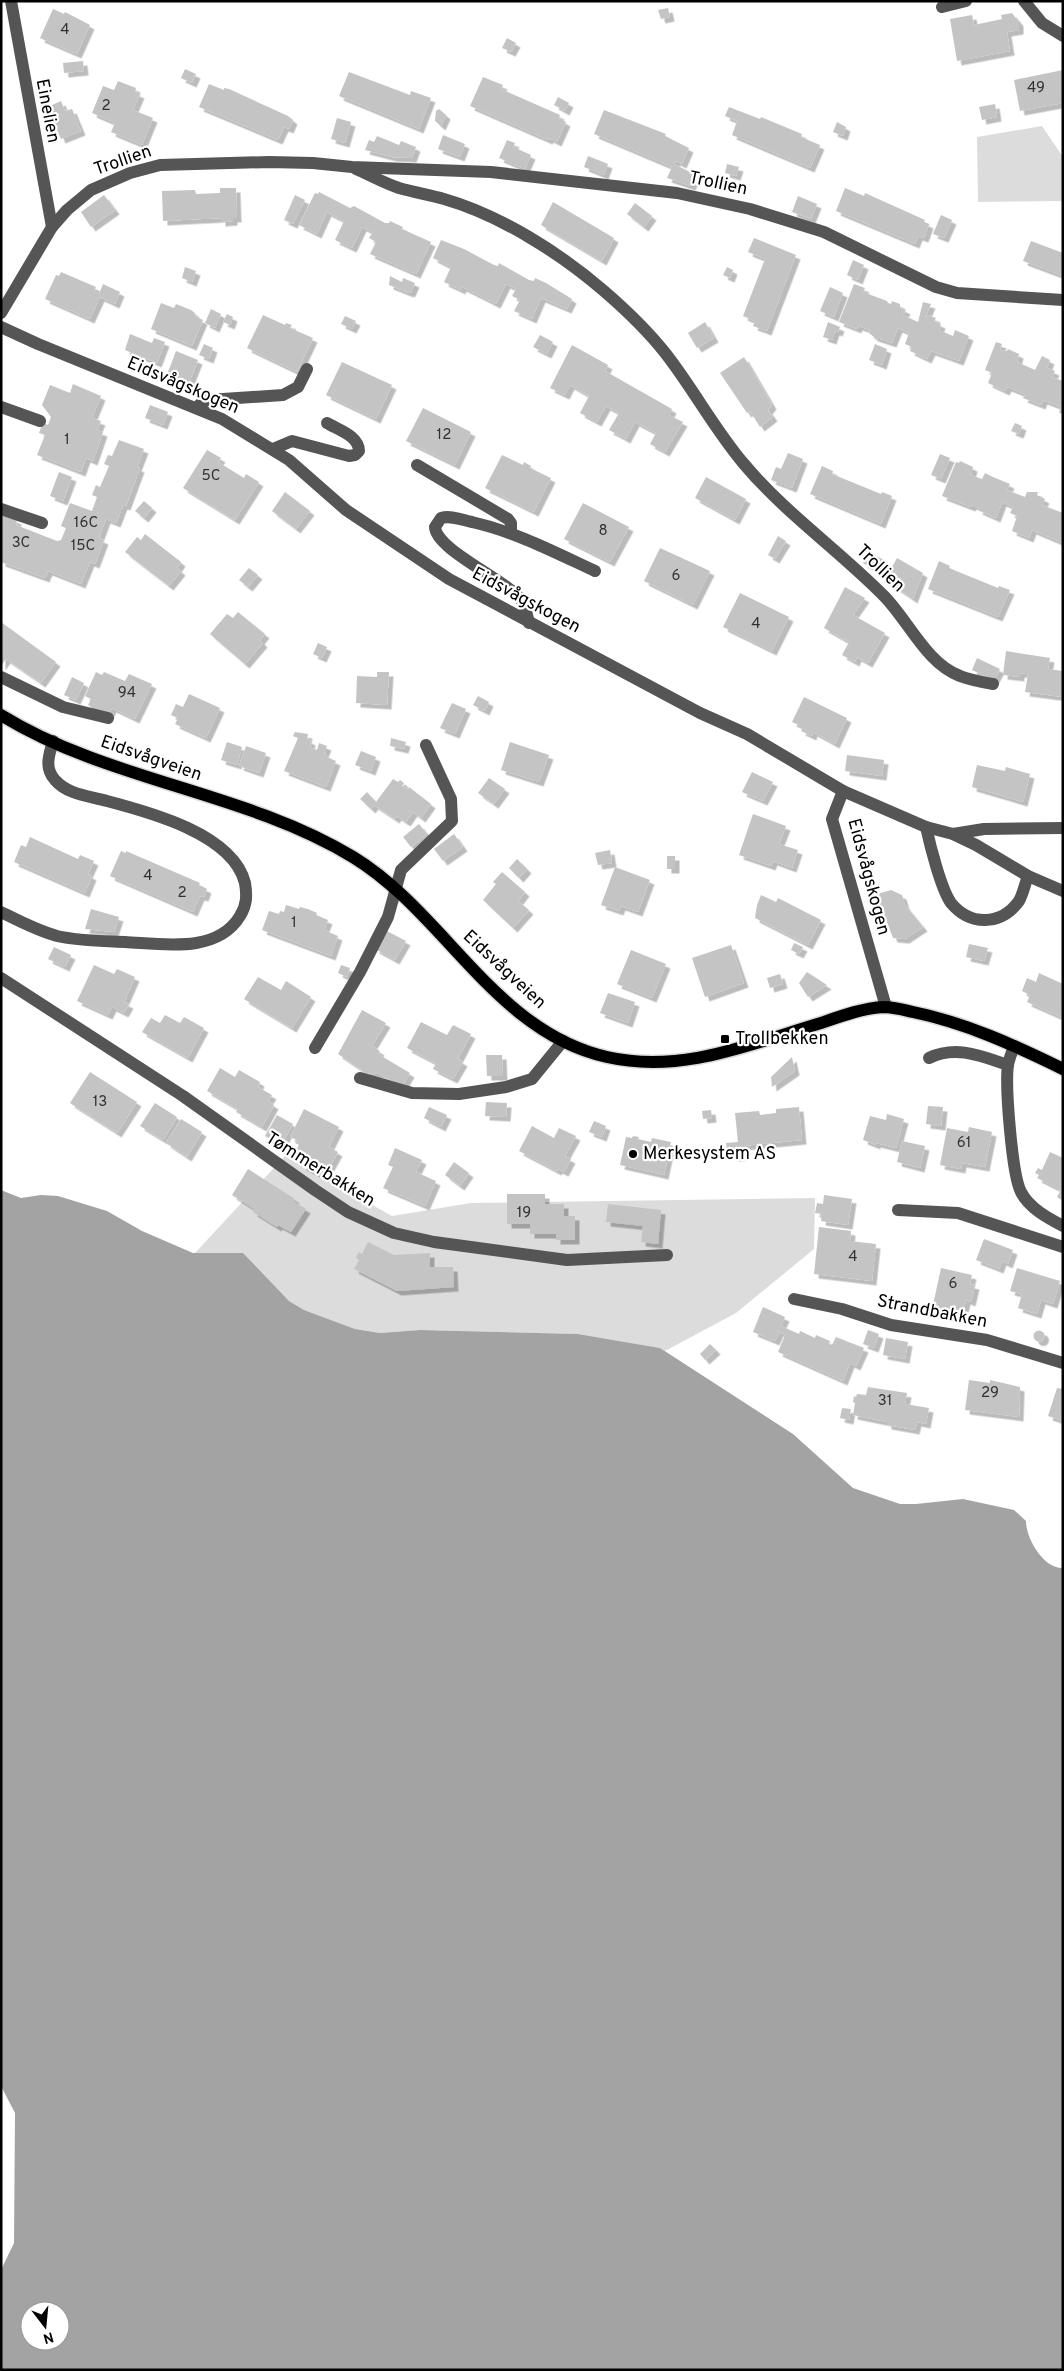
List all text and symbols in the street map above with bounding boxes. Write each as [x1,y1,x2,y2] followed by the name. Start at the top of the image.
[60,21,70,40] house number: 4
[30,77,64,145] street label: Einelien
[1027,79,1045,98] house number: 49
[101,97,111,116] house number: 2
[91,140,155,182] street label: Trollien
[686,167,750,201] street label: Trollien
[123,352,243,420] street label: Eidsvågskogen
[437,426,451,445] house number: 12
[64,431,70,450] house number: 1
[201,467,221,486] house number: 5C
[74,514,98,533] house number: 16C
[598,522,608,541] house number: 8
[12,534,30,553] house number: 3C
[71,537,95,556] house number: 15C
[851,540,909,598] street label: Trollien
[468,563,584,639] street label: Eidsvågskogen
[672,567,681,586] house number: 6
[751,615,761,634] house number: 4
[118,684,136,703] house number: 94
[97,731,205,787] street label: Eidsvågveien
[841,816,895,938] street label: Eidsvågskogen
[143,867,153,886] house number: 4
[177,884,187,903] house number: 2
[291,914,297,933] house number: 1
[458,926,550,1014] street label: Eidsvågveien
[735,1028,829,1051] place label: Trollbekken
[719,1033,731,1045] marker: Trollbekken
[93,1093,107,1112] house number: 13
[261,1127,379,1213] street label: Tømmerbakken
[957,1134,971,1153] house number: 61
[643,1143,776,1166] place label: Merkesystem AS
[627,1148,639,1160] marker: Merkesystem AS
[517,1204,531,1223] house number: 19
[848,1248,858,1267] house number: 4
[949,1275,958,1294] house number: 6
[875,1290,989,1334] street label: Strandbakken
[981,1384,999,1403] house number: 29
[878,1392,892,1411] house number: 31
[20,2301,70,2351] north arrow
[41,2327,55,2347] text: N

